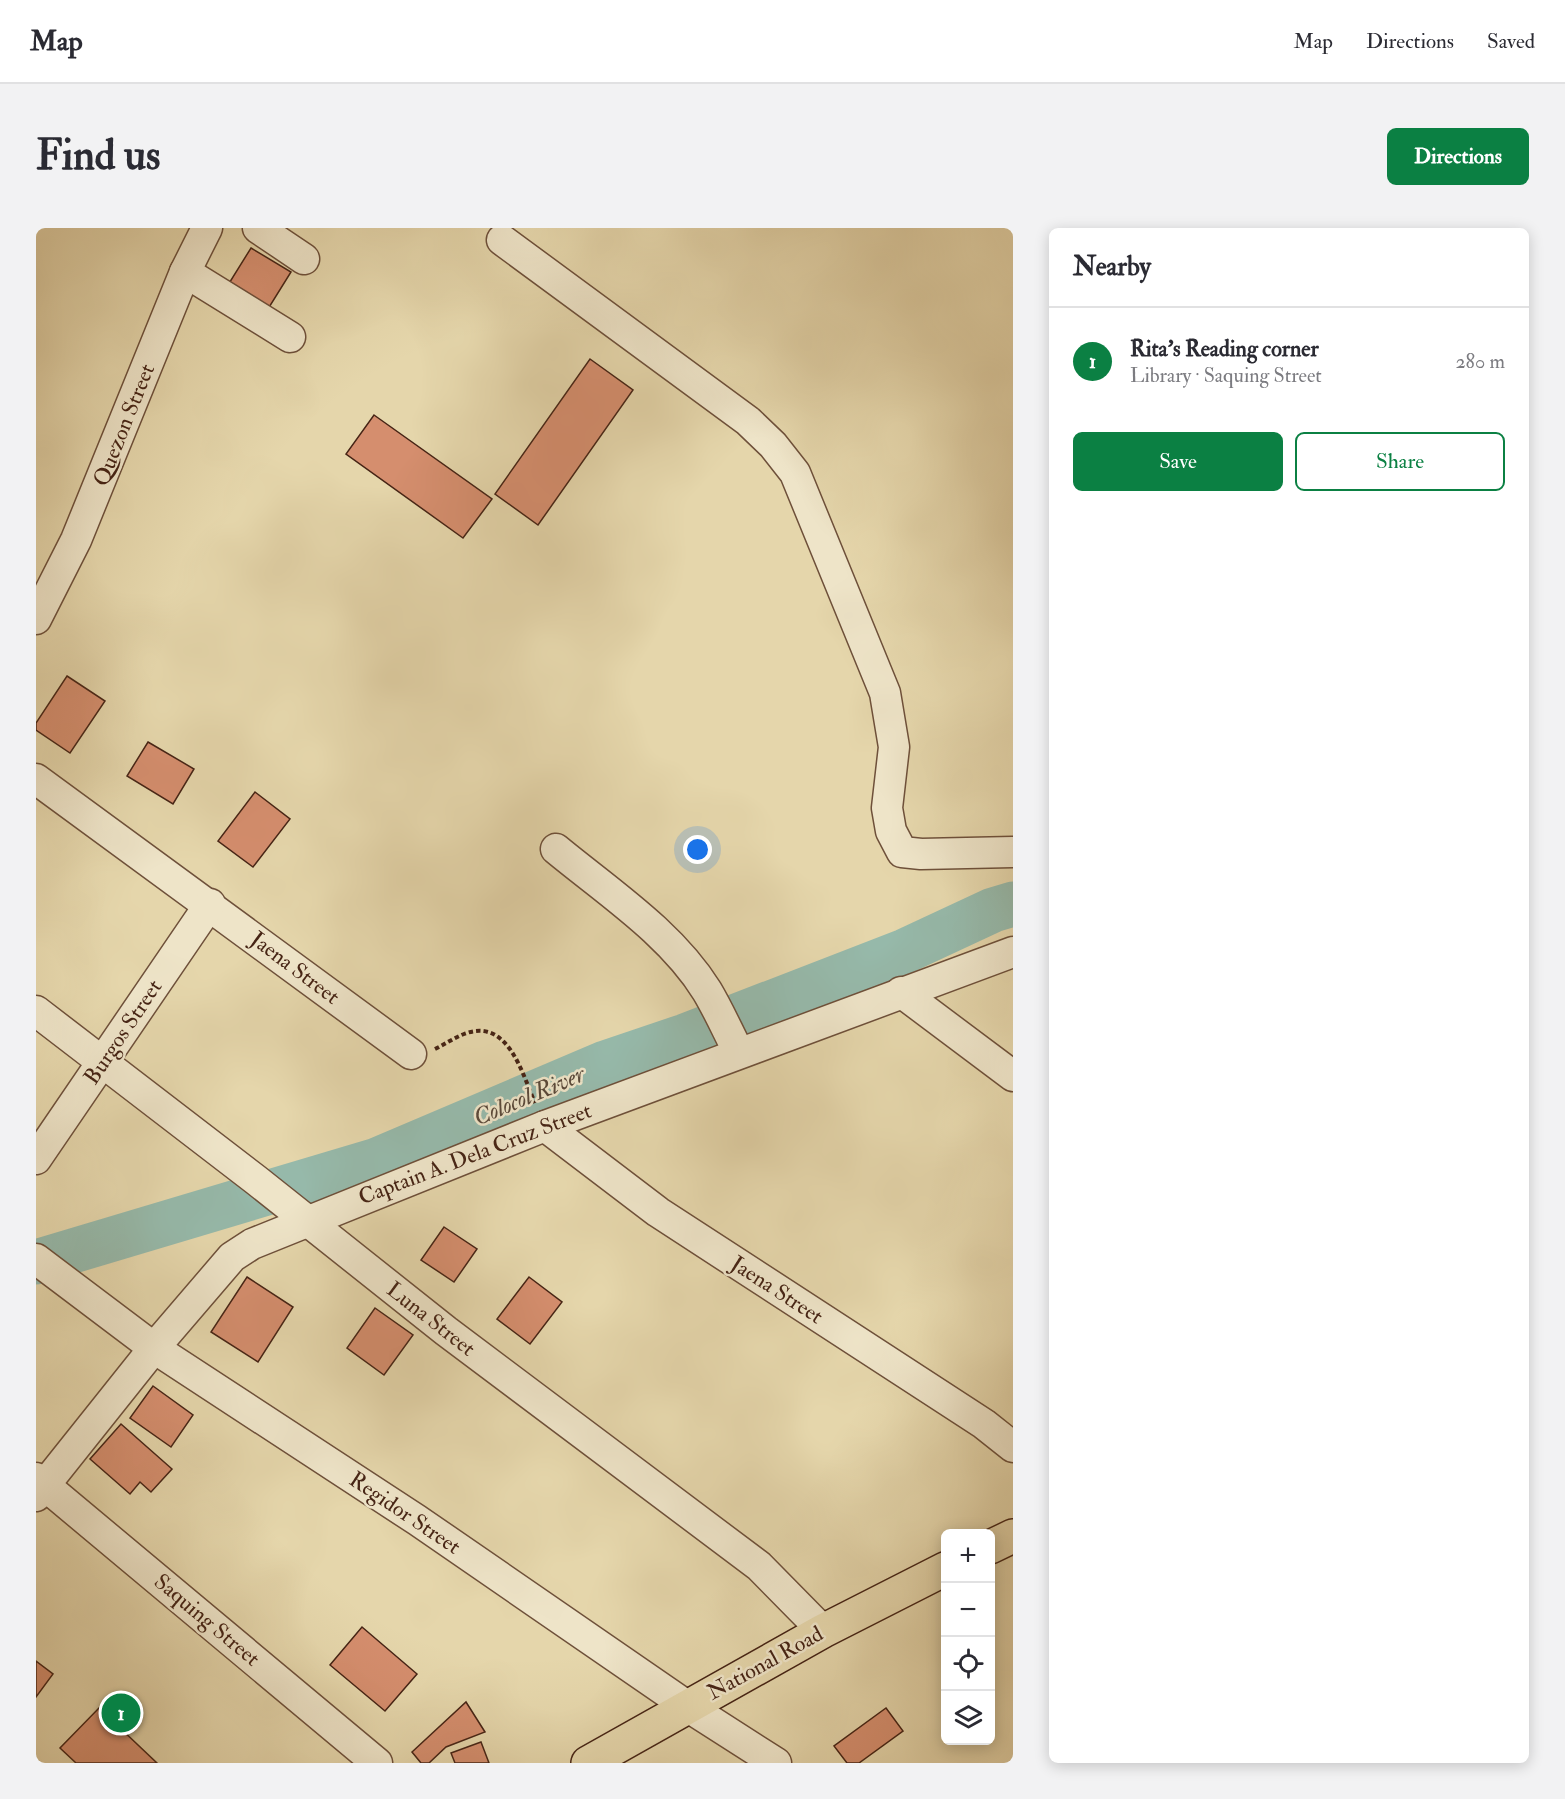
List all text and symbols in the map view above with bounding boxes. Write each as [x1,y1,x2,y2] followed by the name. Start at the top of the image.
[30,24,83,59] text: Map
[1293,28,1333,55] text: Map
[1366,28,1454,55] text: Directions
[1487,28,1535,55] text: Saved
[1387,128,1529,185] button: Directions
[36,130,160,182] text: Find us
[1073,251,1151,283] text: Nearby
[1130,335,1319,363] text: Rita’s Reading corner
[1089,349,1096,374] text: 1
[1455,349,1505,374] text: 280 m
[87,360,161,490] street label: Quezon Street
[1130,363,1322,388] text: Library · Saquing Street
[1073,432,1283,491] button: Save
[1295,432,1505,491] button: Share
[683,835,712,864] your location
[244,925,345,1011] street label: Jaena Street
[78,974,168,1090] street label: Burgos Street
[469,1058,590,1133] water label: Colocol River
[355,1097,596,1212] street label: Captain A. Dela Cruz Street
[725,1249,829,1330] street label: Jaena Street
[381,1276,481,1362] street label: Luna Street
[344,1465,466,1561] street label: Regidor Street
[941,1529,995,1745] map controls
[941,1529,995,1583] button: +
[148,1568,266,1672] street label: Saquing Street
[941,1583,995,1637] button: −
[702,1620,828,1706] street label: National Road
[941,1637,995,1691] button: locate
[102,1690,140,1736] pin: 1
[941,1691,995,1745] button: layers

